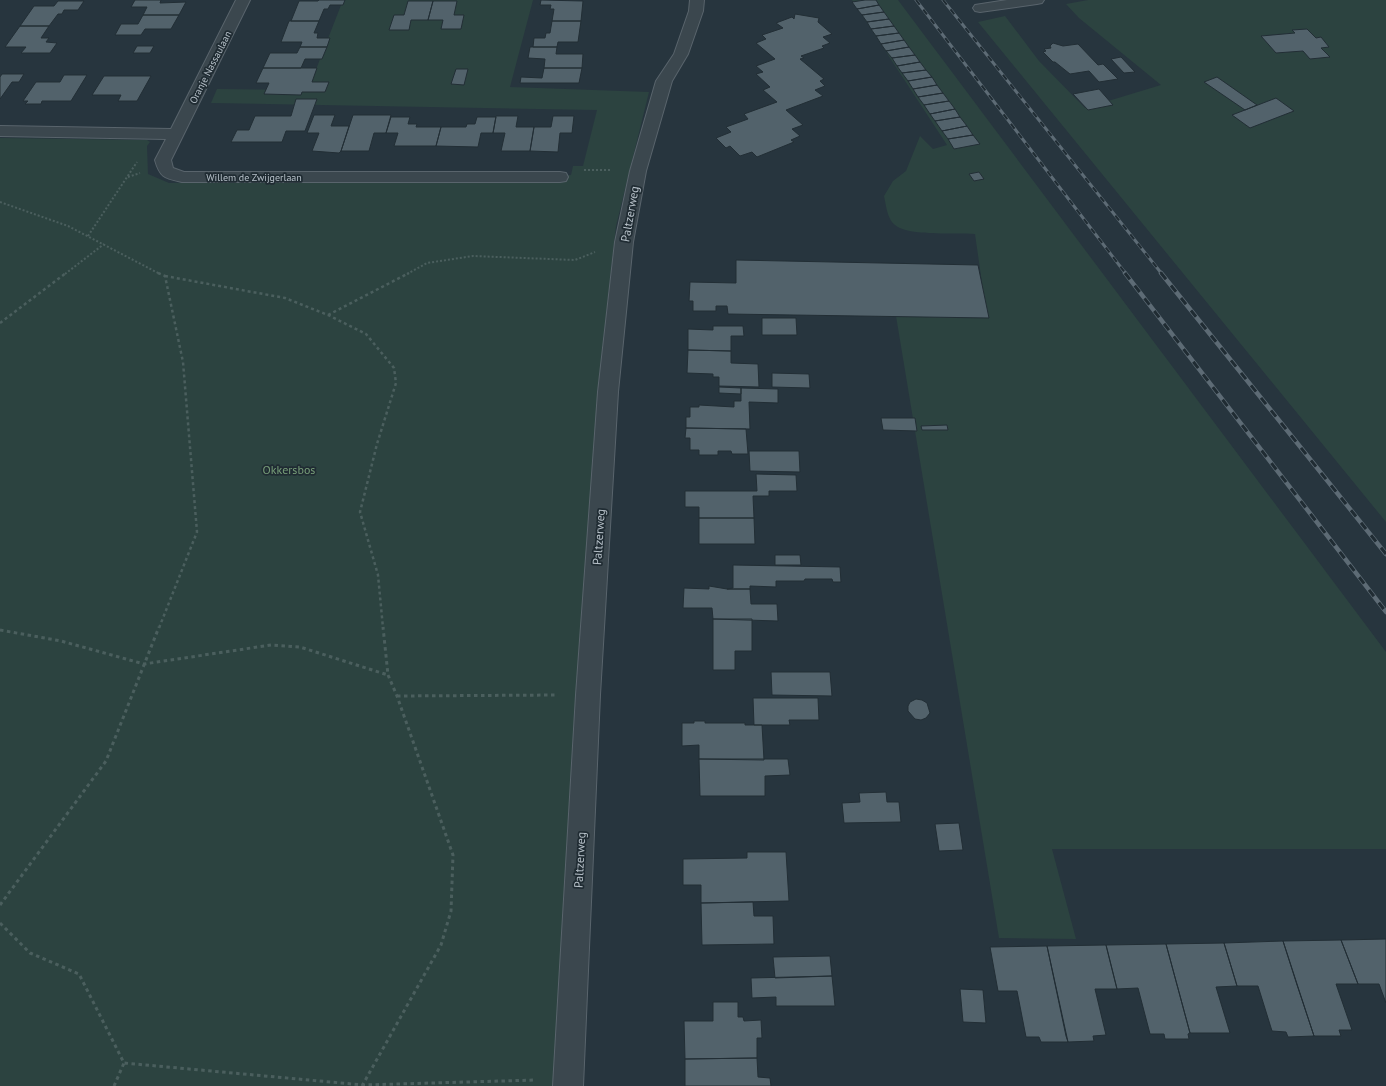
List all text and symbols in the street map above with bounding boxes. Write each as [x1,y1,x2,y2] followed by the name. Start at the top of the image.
[187,29,234,106] street label: Oranje Nassaulaan
[206,171,302,184] street label: Willem de Zwijgerlaan
[617,185,642,243] street label: Paltzerweg
[263,462,315,477] park label: Okkersbos
[589,508,608,566] street label: Paltzerweg
[571,831,588,888] street label: Paltzerweg

